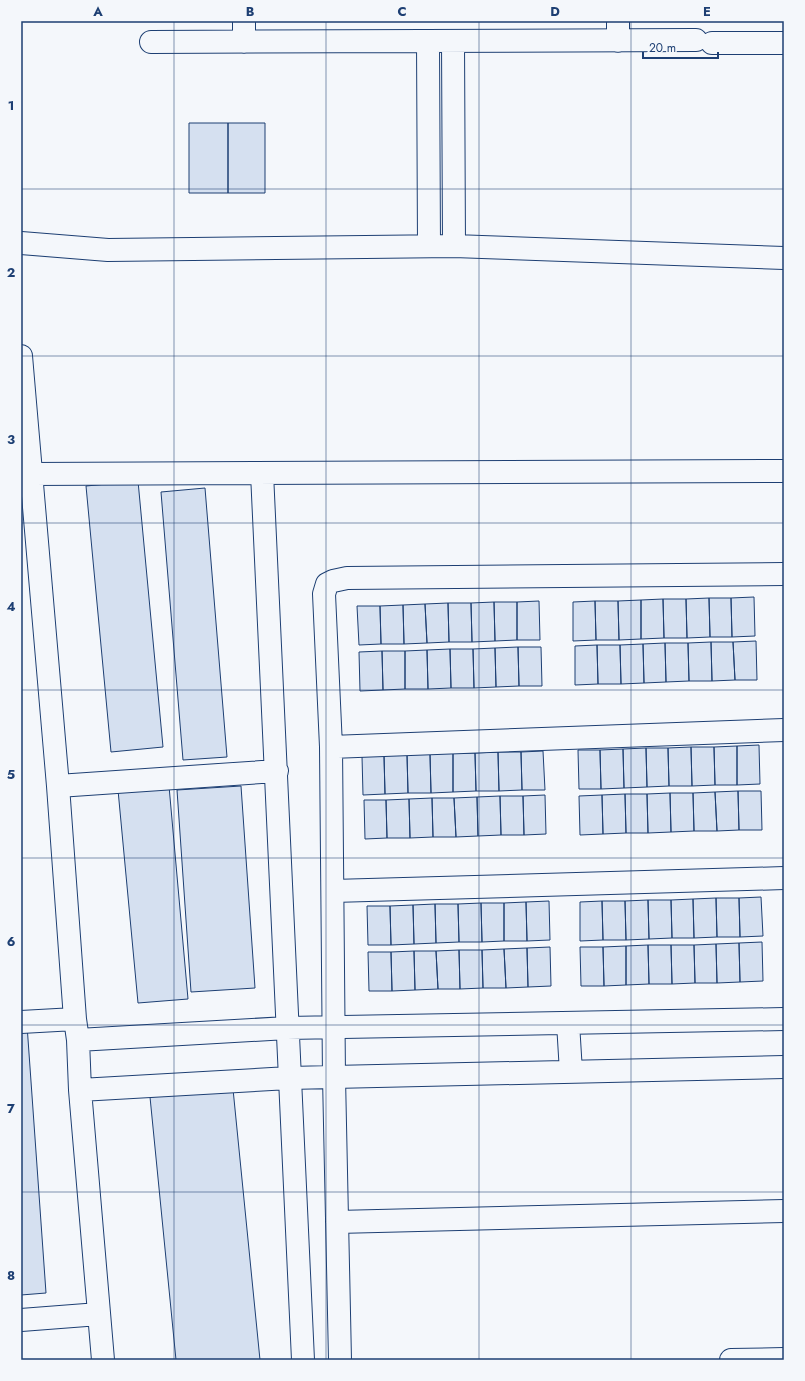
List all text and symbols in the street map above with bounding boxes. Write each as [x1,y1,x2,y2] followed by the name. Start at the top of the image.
[92,2,103,21] text: A
[246,2,255,21] text: B
[397,2,407,21] text: C
[550,2,560,21] text: D
[703,2,711,21] text: E
[643,34,718,60] scale bar
[649,39,676,57] text: 20 m
[8,96,14,115] text: 1
[7,263,15,282] text: 2
[7,430,15,449] text: 3
[6,597,16,616] text: 4
[7,765,15,784] text: 5
[7,932,16,951] text: 6
[7,1099,15,1118] text: 7
[7,1266,15,1285] text: 8

